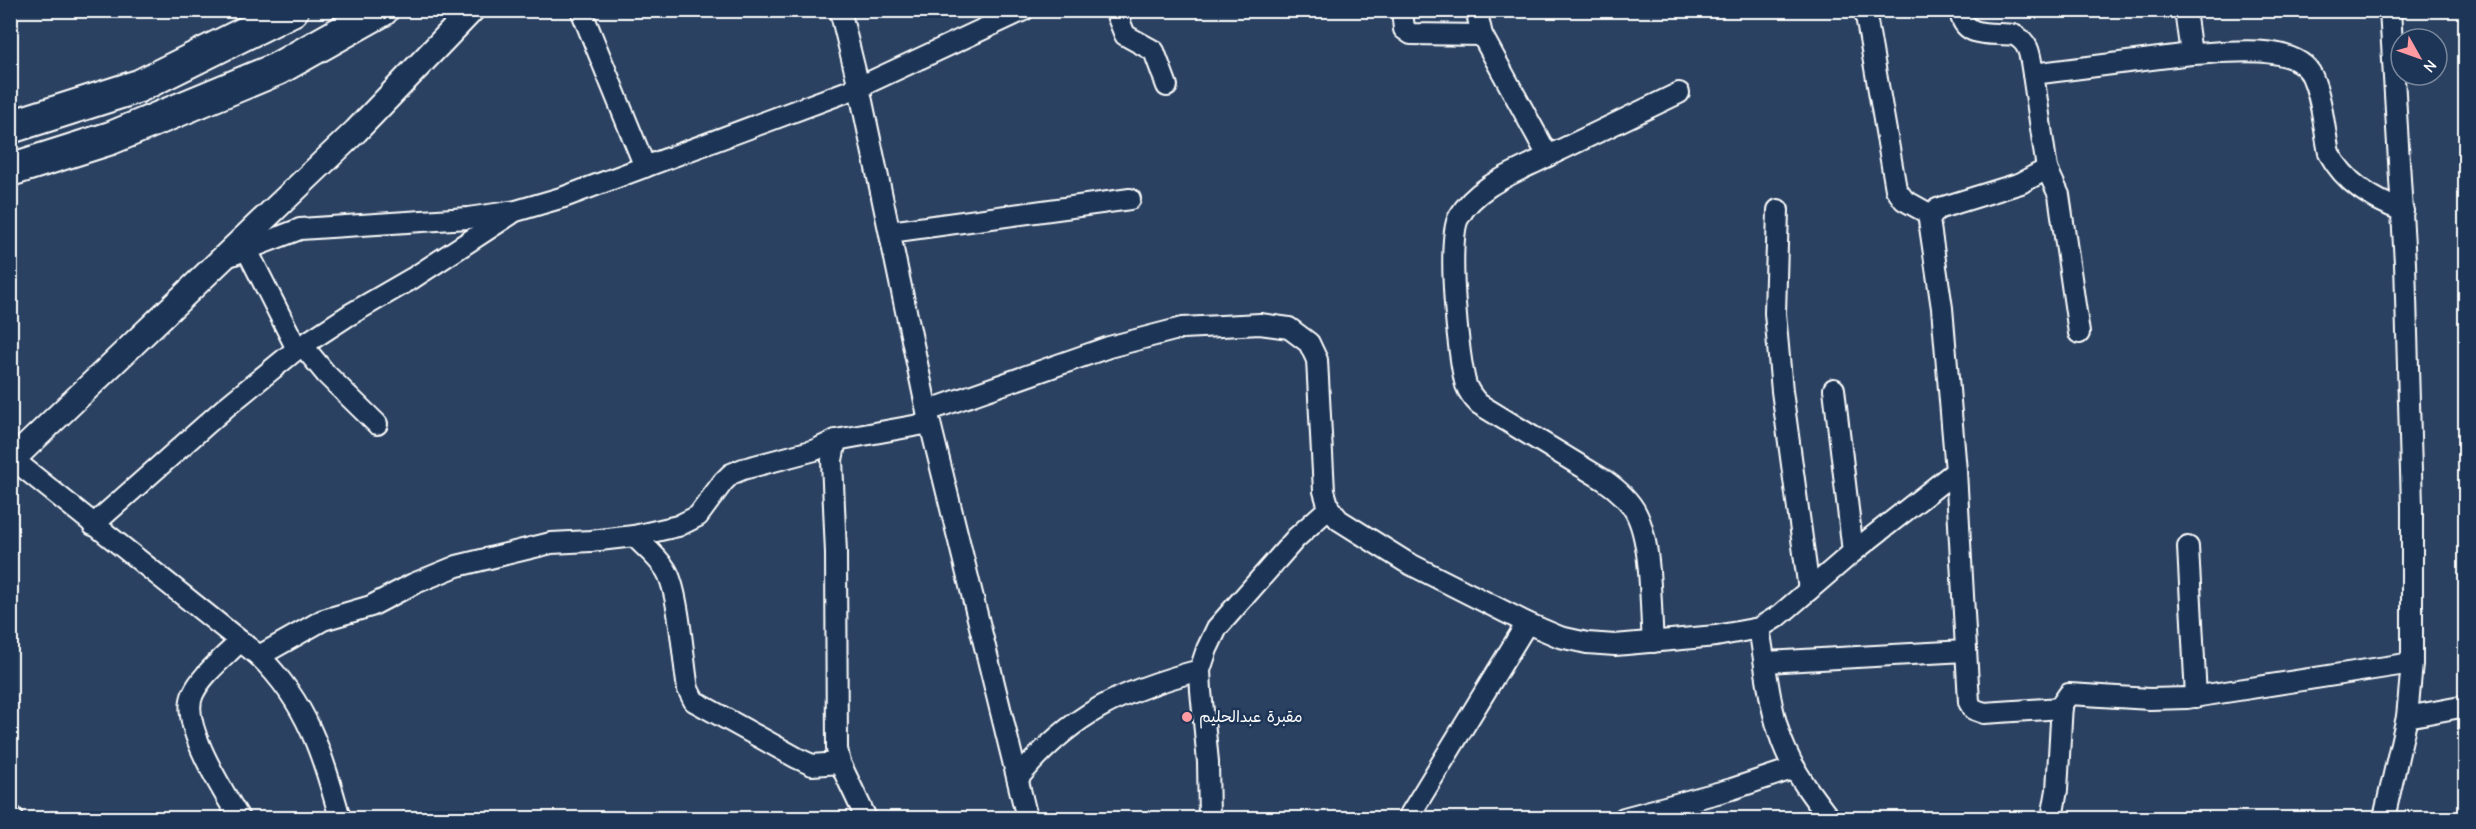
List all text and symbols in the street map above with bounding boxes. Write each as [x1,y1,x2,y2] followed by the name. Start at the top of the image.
[2389,27,2449,87] north arrow
[2419,56,2440,76] text: N
[1199,708,1303,729] place label: مقبرة عبدالحليم
[1180,710,1194,724] marker: مقبرة عبدالحليم

